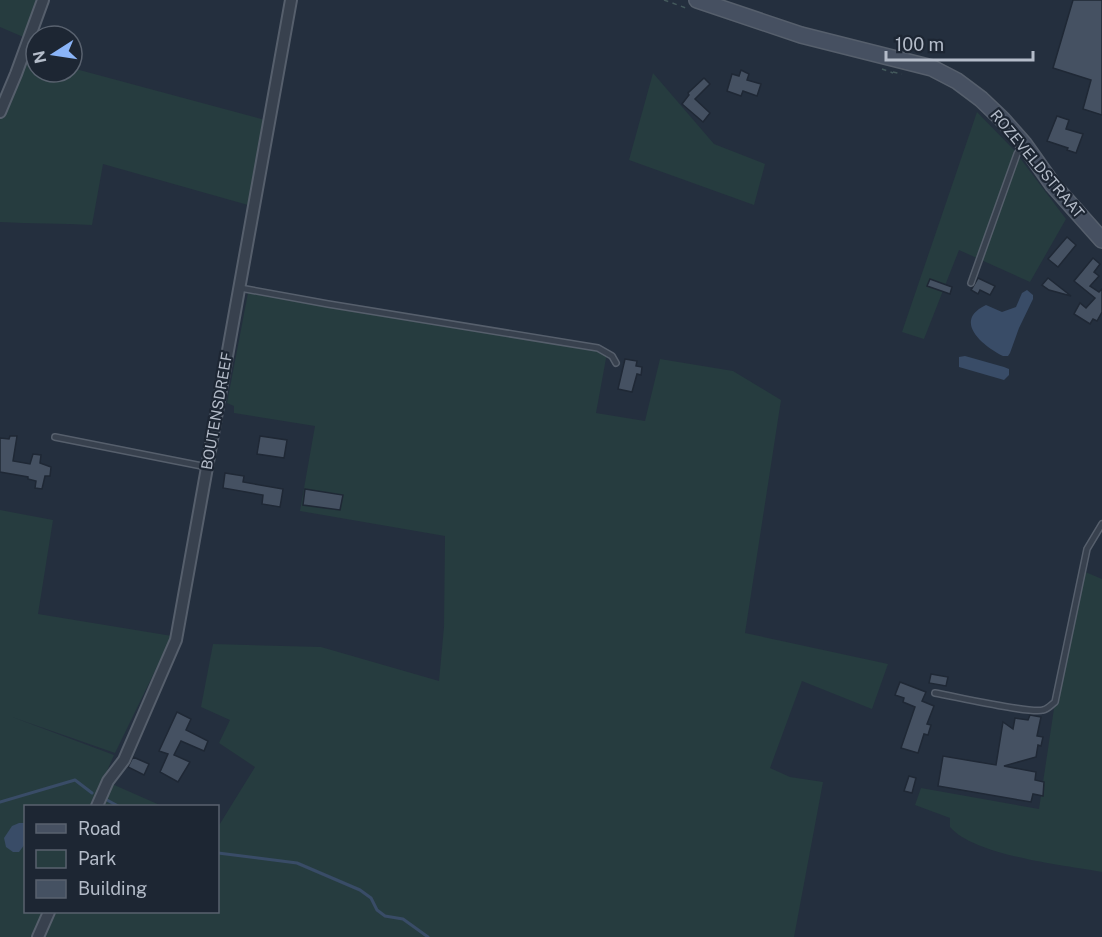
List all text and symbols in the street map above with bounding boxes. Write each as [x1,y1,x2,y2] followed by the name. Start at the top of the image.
[24,24,84,84] north arrow
[886,24,1033,62] scale bar
[895,34,944,55] text: 100 m
[29,49,50,65] text: N
[987,106,1088,221] street label: ROZEVELDSTRAAT
[198,351,235,471] street label: BOUTENSDREEF
[24,805,219,913] legend
[78,818,121,839] text: Road
[78,848,116,869] text: Park
[78,878,147,899] text: Building

